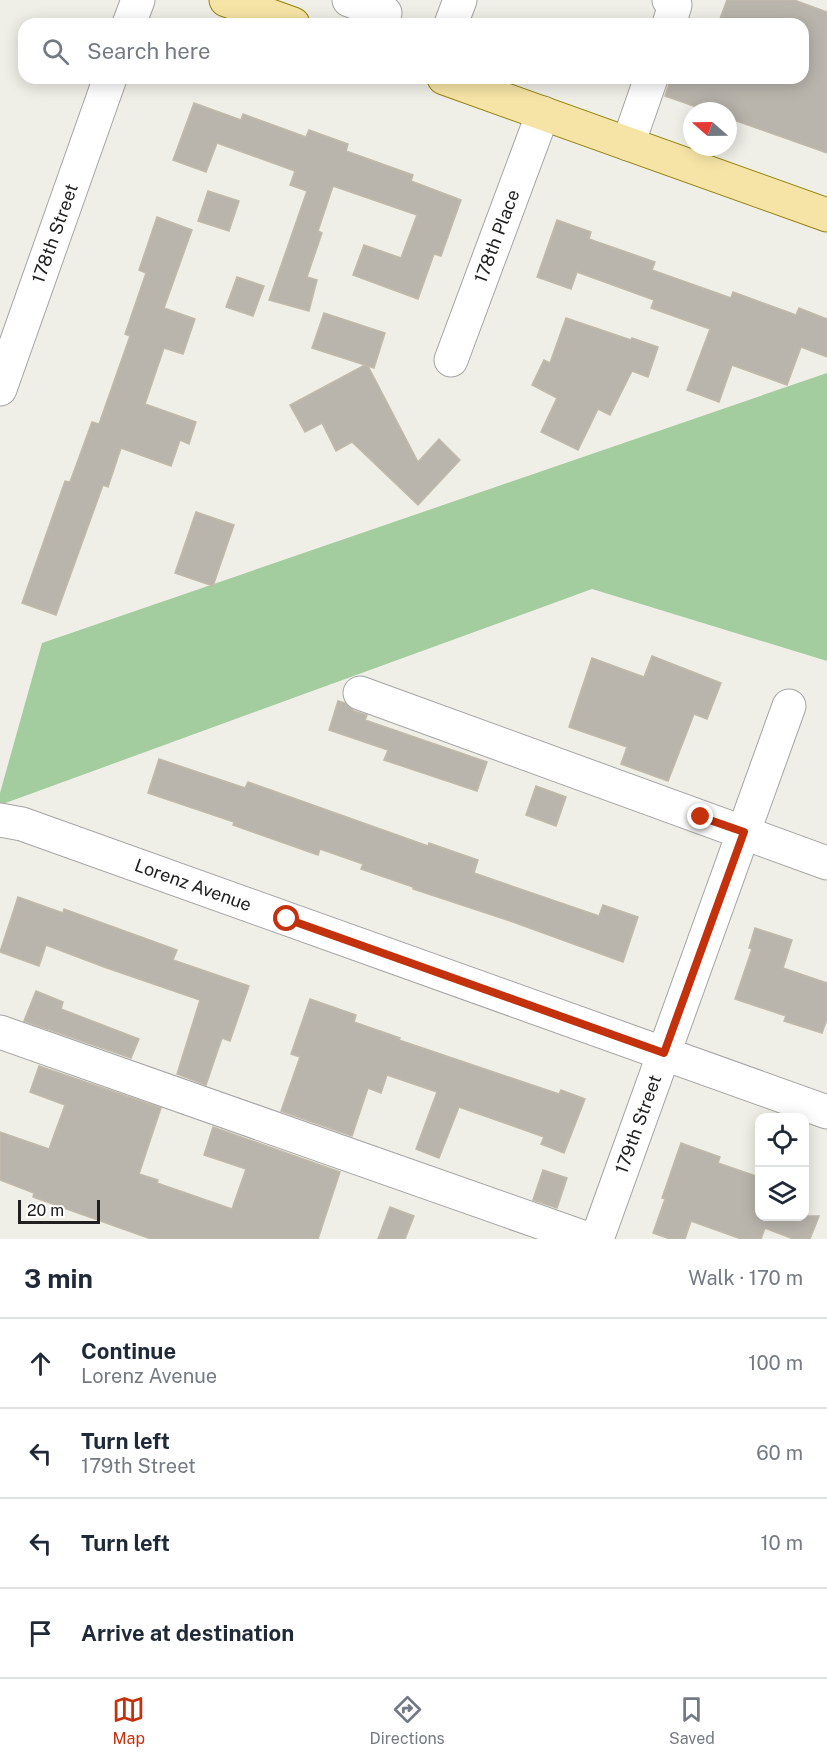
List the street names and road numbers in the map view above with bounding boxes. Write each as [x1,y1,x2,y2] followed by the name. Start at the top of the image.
[27,181,82,286] street label: 178th Street
[470,187,524,286] street label: 178th Place
[132,854,254,915] street label: Lorenz Avenue
[610,1072,665,1176] street label: 179th Street

